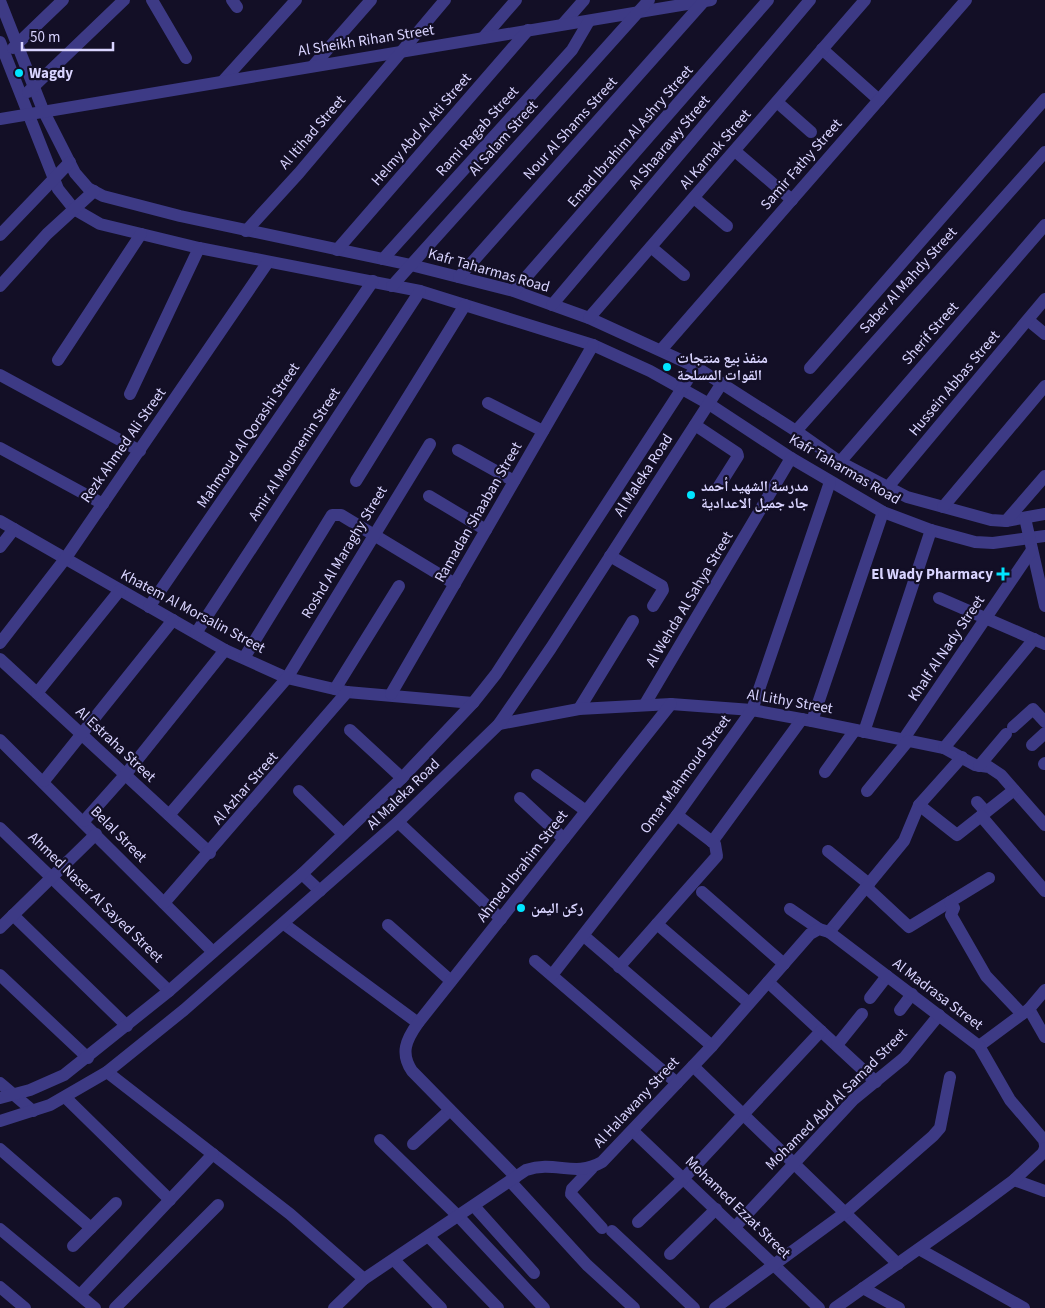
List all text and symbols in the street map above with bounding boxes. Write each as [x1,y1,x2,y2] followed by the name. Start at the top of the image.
[296,19,436,62] street label: Al Sheikh Rihan Street
[22,20,114,52] scale bar
[30,27,60,48] text: 50 m
[563,61,698,212] street label: Emad Ibrahim Al Ashry Street
[29,63,73,84] place label: Wagdy
[13,67,25,79] marker: Wagdy
[366,68,476,190] street label: Helmy Abd Al Ati Street
[518,72,622,184] street label: Nour Al Shams Street
[431,82,524,181] street label: Rami Ragab Street
[274,91,351,174] street label: Al Itihad Street
[624,91,715,194] street label: Al Shaarawy Street
[464,96,543,181] street label: Al Salam Street
[675,105,756,194] street label: Al Karnak Street
[756,114,847,215] street label: Samir Fathy Street
[855,222,962,338] street label: Saber Al Mahdy Street
[426,243,552,298] street label: Kafr Taharmas Road
[897,297,964,369] street label: Sherif Street
[904,326,1005,441] street label: Hussein Abbas Street
[677,348,768,386] place label: منفذ بيع منتجات القوات المسلحة
[192,359,305,512] street label: Mahmoud Al Qorashi Street
[661,361,673,373] marker: منفذ بيع منتجات القوات المسلحة
[76,383,171,507] street label: Rezk Ahmed Ali Street
[243,383,345,525] street label: Amir Al Moumenin Street
[785,429,904,510] street label: Kafr Taharmas Road
[609,430,678,521] street label: Al Maleka Road
[430,438,527,586] street label: Ramadan Shaaban Street
[701,476,809,514] place label: مدرسة الشهيد أحمد جاد جميل الاعدادية
[296,482,392,623] street label: Roshd Al Maraghy Street
[685,489,697,501] marker: مدرسة الشهيد أحمد جاد جميل الاعدادية
[641,528,738,671] street label: Al Wehda Al Sahya Street
[117,564,269,659] street label: Khatem Al Morsalin Street
[871,564,993,585] place label: El Wady Pharmacy
[997,568,1009,580] marker: El Wady Pharmacy
[903,591,990,705] street label: Khalf Al Nady Street
[745,684,834,719] street label: Al Lithy Street
[71,702,160,787] street label: Al Estraha Street
[635,711,736,838] street label: Omar Mahmoud Street
[208,747,283,830] street label: Al Azhar Street
[362,754,445,835] street label: Al Maleka Road
[86,801,152,867] street label: Belal Street
[472,806,573,927] street label: Ahmed Ibrahim Street
[23,827,168,968] street label: Ahmed Naser Al Sayed Street
[531,898,584,919] place label: ركن اليمن
[515,902,527,914] marker: ركن اليمن
[888,953,987,1035] street label: Al Madrasa Street
[761,1024,912,1175] street label: Mohamed Abd Al Samad Street
[589,1052,684,1153] street label: Al Halawany Street
[680,1151,795,1263] street label: Mohamed Ezzat Street

